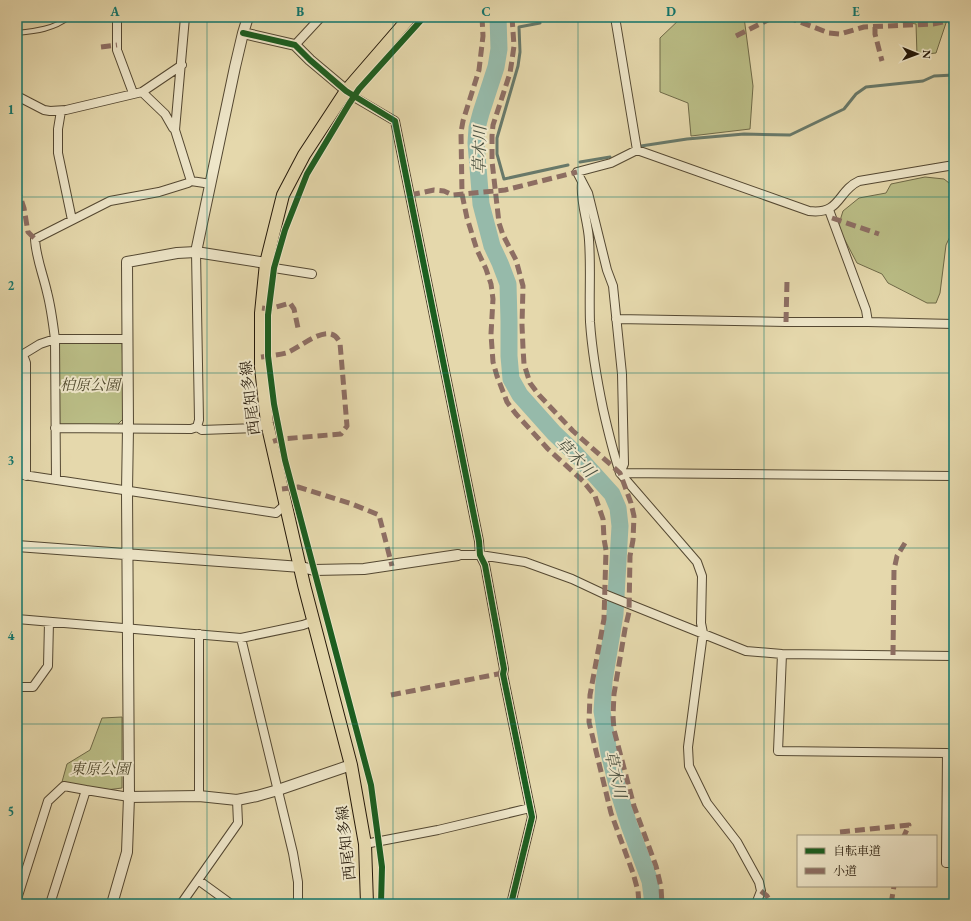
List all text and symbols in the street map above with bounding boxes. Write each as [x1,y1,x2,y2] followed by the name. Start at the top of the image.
[109,3,120,20] text: A
[296,3,304,20] text: B
[481,3,491,20] text: C
[666,3,676,20] text: D
[852,3,860,20] text: E
[897,34,937,74] north arrow
[920,50,934,59] text: N
[8,101,15,118] text: 1
[469,124,490,174] water label: 草木川
[8,277,15,294] text: 2
[236,360,264,436] street label: 西尾知多線
[60,375,123,394] park label: 柏原公園
[551,433,601,483] water label: 草木川
[8,452,15,469] text: 3
[8,627,15,644] text: 4
[600,748,632,802] water label: 草木川
[70,759,133,778] park label: 東原公園
[8,803,14,820] text: 5
[332,805,359,881] street label: 西尾知多線
[797,835,937,887] legend
[833,843,881,859] text: 自転車道
[833,863,857,879] text: 小道

